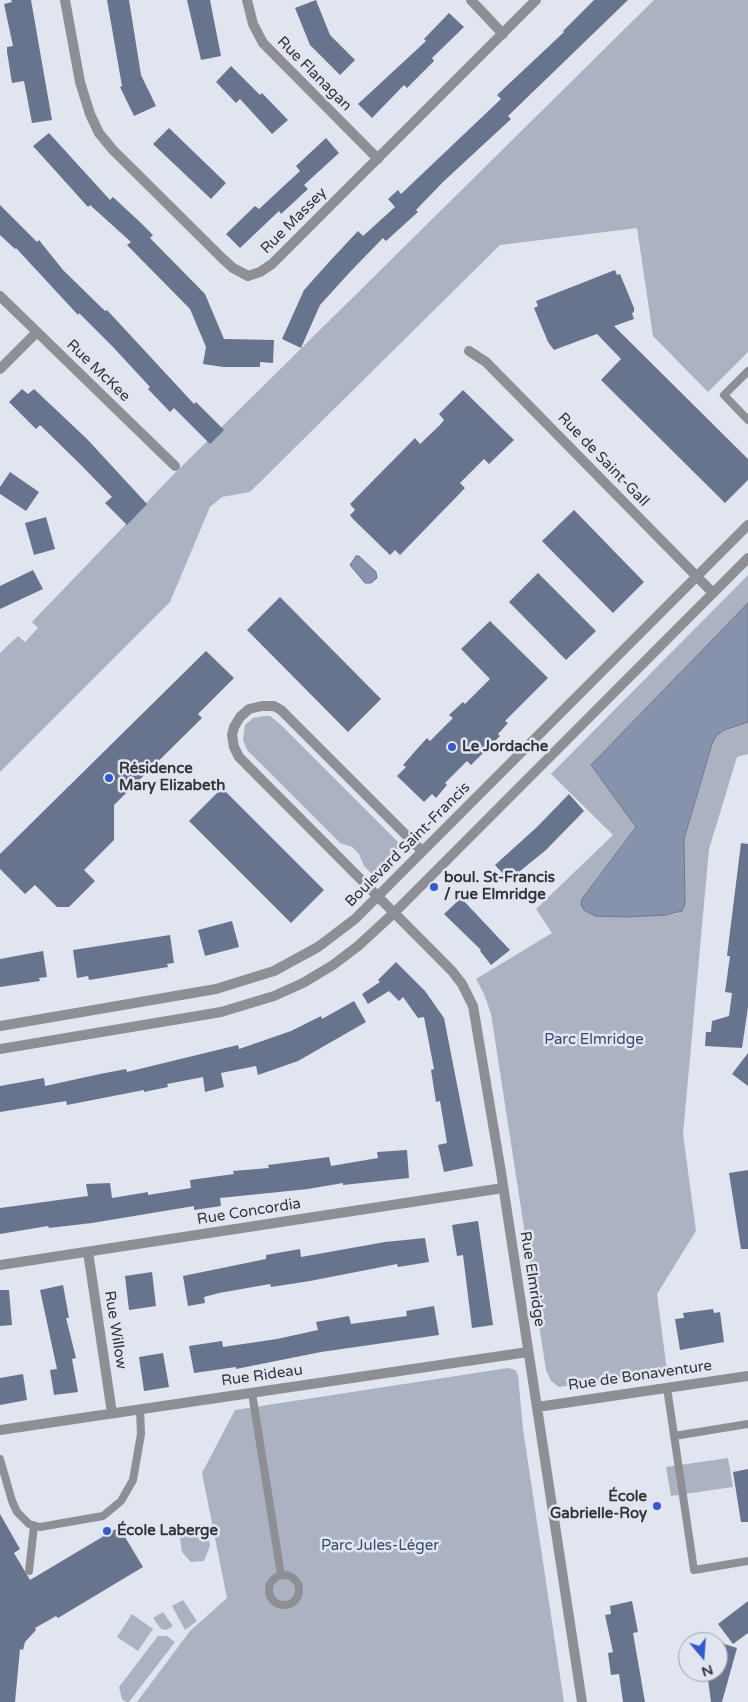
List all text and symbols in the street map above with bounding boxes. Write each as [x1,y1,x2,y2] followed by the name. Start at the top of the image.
[273,33,355,115] street label: Rue Flanagan
[257,184,331,258] street label: Rue Massey
[62,336,134,406] street label: Rue McKee
[554,409,652,511] street label: Rue de Saint-Gall
[462,738,548,756] place label: Le Jordache
[446,741,458,753] marker: Le Jordache
[119,760,225,795] place label: Résidence Mary Elizabeth
[103,772,115,784] marker: Résidence Mary Elizabeth
[342,779,474,911] street label: Boulevard Saint-Francis
[444,869,555,904] place label: boul. St-Francis / rue Elmridge
[428,881,440,893] marker: boul. St-Francis / rue Elmridge
[544,1031,644,1049] park label: Parc Elmridge
[196,1195,302,1229] street label: Rue Concordia
[516,1230,548,1328] street label: Rue Elmridge
[100,1289,130,1371] street label: Rue Willow
[567,1357,713,1395] street label: Rue de Bonaventure
[220,1361,304,1391] street label: Rue Rideau
[550,1488,647,1523] place label: École Gabrielle-Roy
[651,1500,663,1512] marker: École Gabrielle-Roy
[117,1522,218,1540] place label: École Laberge
[101,1525,113,1537] marker: École Laberge
[321,1537,439,1555] park label: Parc Jules-Léger
[678,1632,728,1682] north arrow
[700,1661,715,1681] text: N

